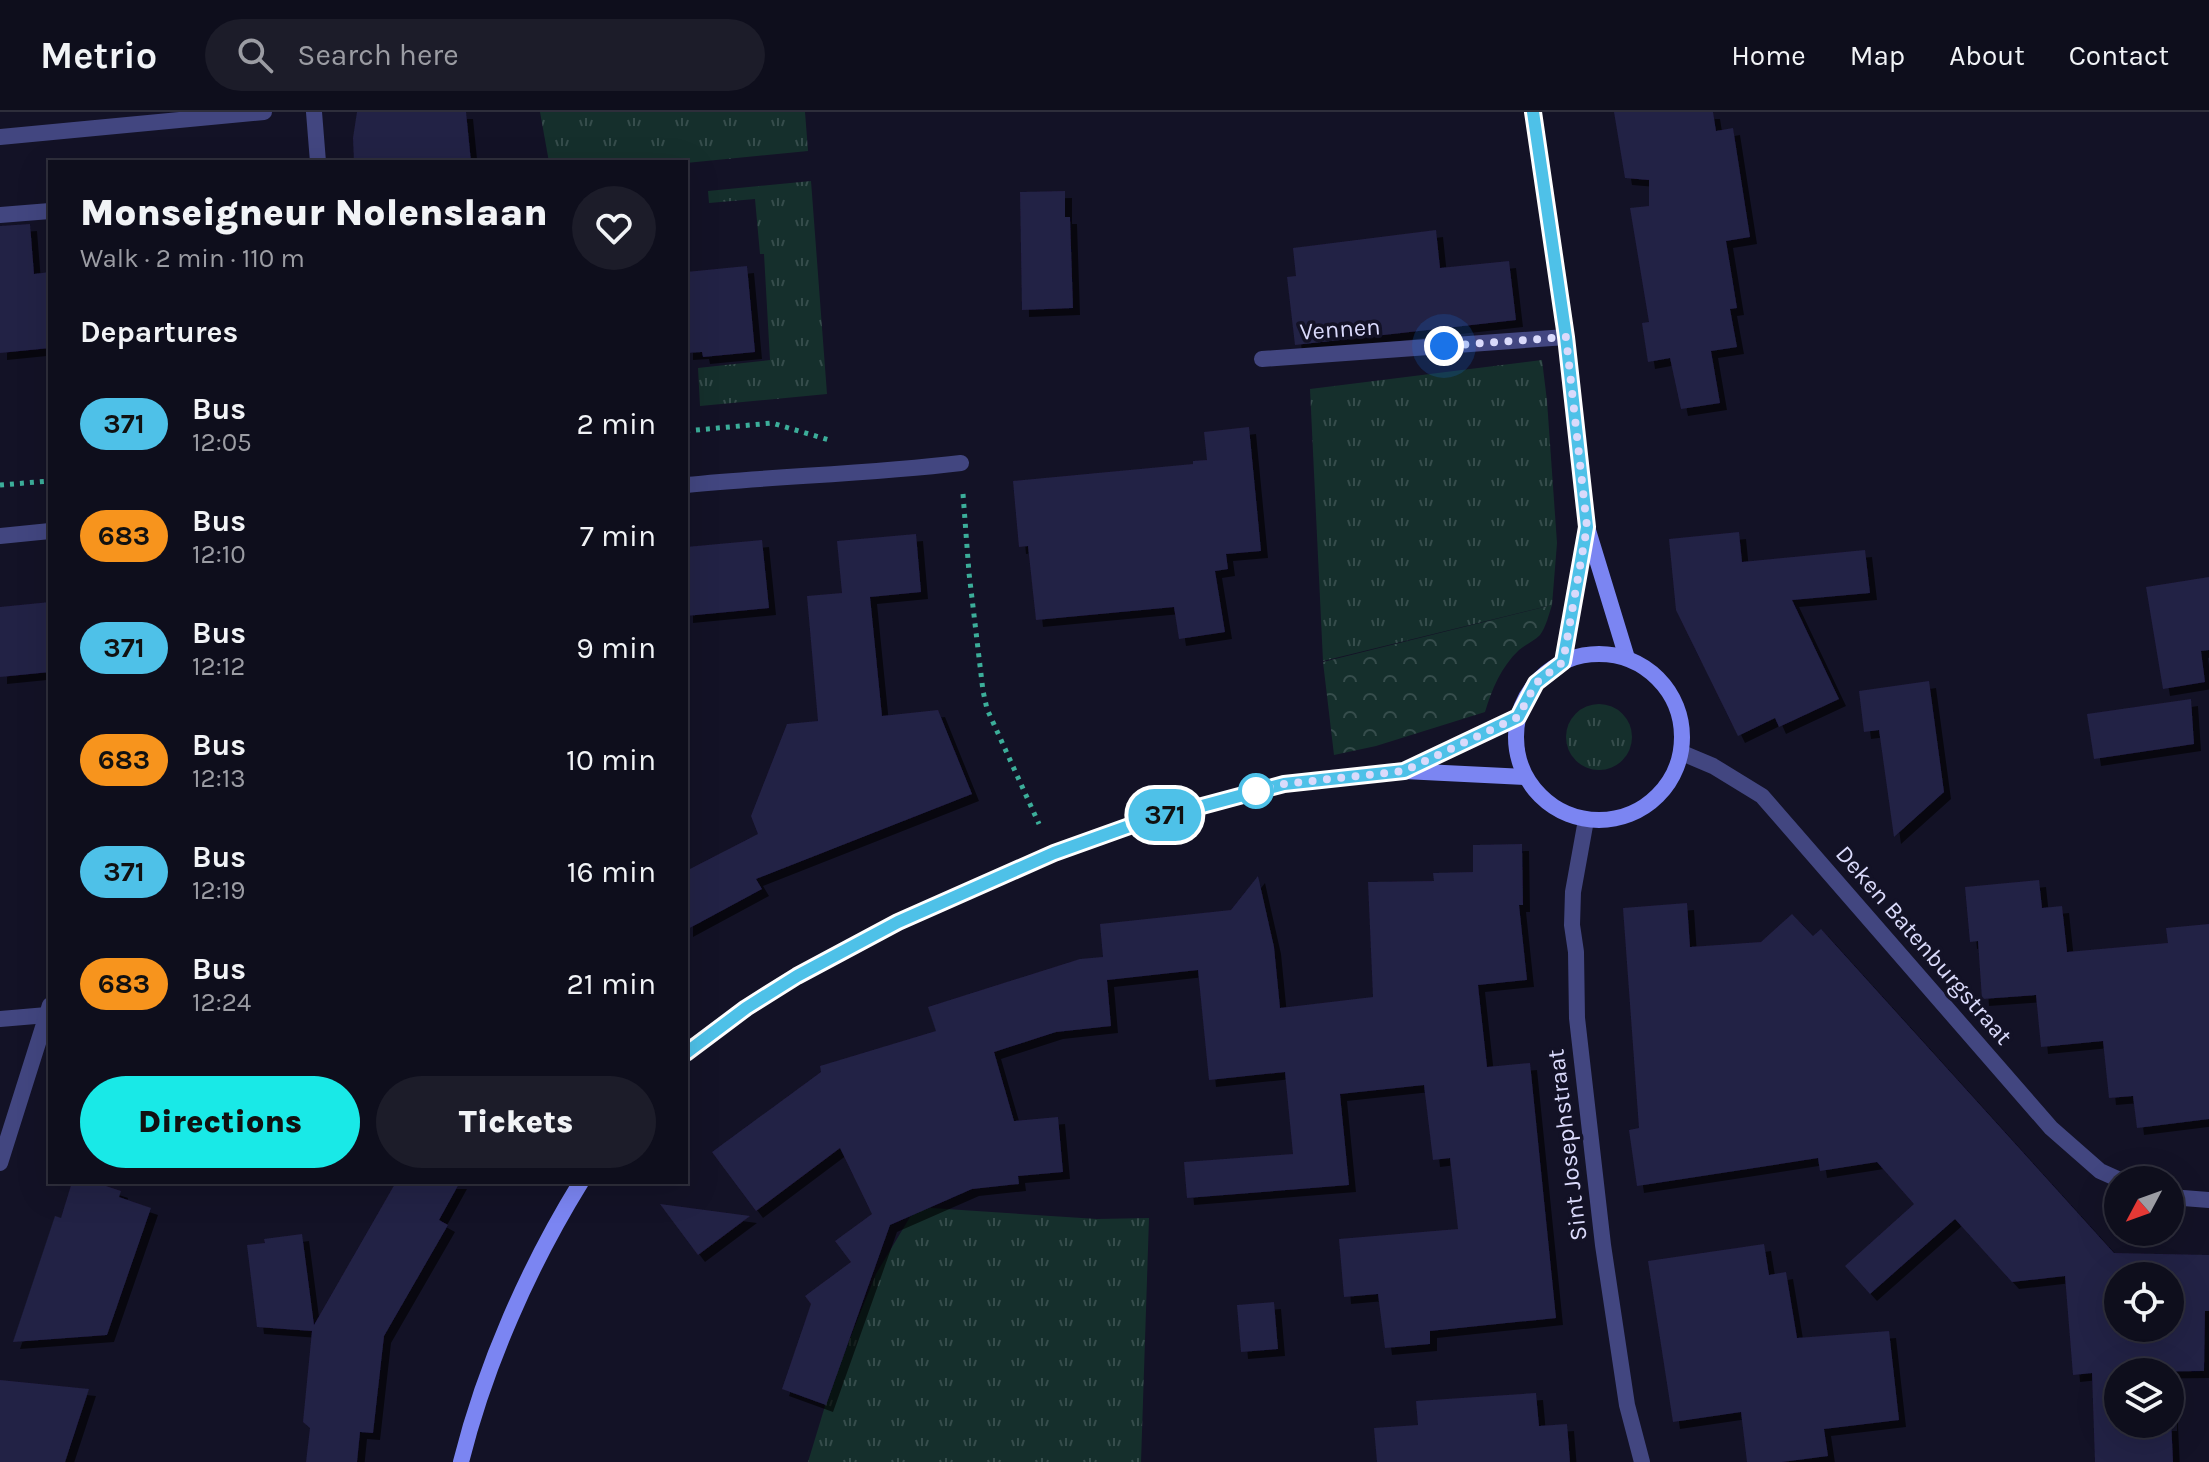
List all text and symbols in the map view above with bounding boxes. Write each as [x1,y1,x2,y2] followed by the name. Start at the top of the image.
[205,19,765,91] search box
[40,33,157,78] text: Metrio
[233,33,277,77] icon: search
[297,37,459,73] text: Search here
[1731,39,1806,72] text: Home
[1850,39,1905,72] text: Map
[1949,39,2025,72] text: About
[2069,39,2169,72] text: Contact
[572,186,656,270] button: heart
[80,190,548,235] text: Monseigneur Nolenslaan
[80,243,305,274] text: Walk · 2 min · 110 m
[1299,312,1381,346] street label: Vennen
[80,314,238,350] text: Departures
[1424,326,1464,366] your location
[192,391,246,427] text: Bus
[576,406,656,442] text: 2 min
[103,407,145,440] text: 371
[192,427,252,458] text: 12:05
[192,503,246,539] text: Bus
[580,518,656,554] text: 7 min
[98,519,150,552] text: 683
[192,539,246,570] text: 12:10
[192,615,246,651] text: Bus
[576,630,656,666] text: 9 min
[103,631,145,664] text: 371
[192,651,245,682] text: 12:12
[192,727,246,763] text: Bus
[566,742,656,778] text: 10 min
[98,743,150,776] text: 683
[192,763,246,794] text: 12:13
[1239,774,1273,808] unlabelled marker
[1119,789,1211,841] line badge: 371
[1144,798,1186,831] text: 371
[192,839,246,875] text: Bus
[1830,840,2018,1050] street label: Deken Batenburgstraat
[567,854,656,890] text: 16 min
[103,855,145,888] text: 371
[192,875,245,906] text: 12:19
[192,951,246,987] text: Bus
[566,966,656,1002] text: 21 min
[98,967,150,1000] text: 683
[192,987,251,1018] text: 12:24
[1541,1048,1593,1242] street label: Sint Josephstraat
[80,1076,360,1168] button: Directions
[376,1076,656,1168] button: Tickets
[2104,1166,2184,1246] north arrow
[2104,1166,2184,1438] map controls
[2104,1262,2184,1342] button: locate
[2104,1358,2184,1438] button: layers

